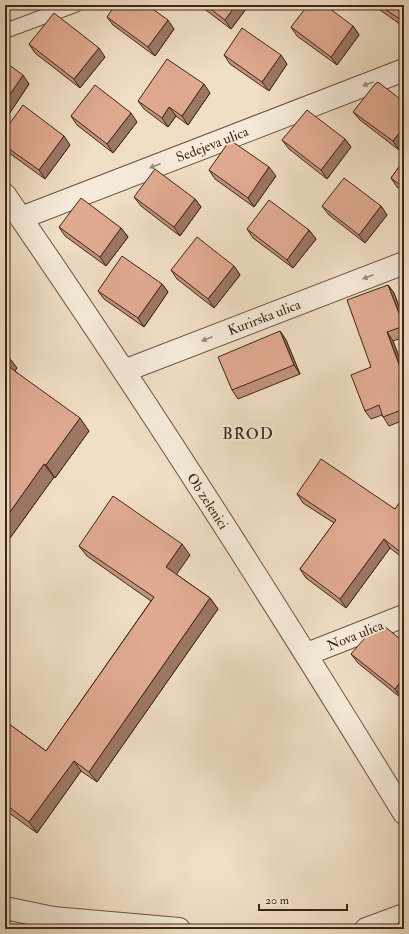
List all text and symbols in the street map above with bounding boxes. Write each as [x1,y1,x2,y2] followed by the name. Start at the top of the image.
[361,82,373,88] one-way arrow
[174,123,251,166] street label: Sedejeva ulica
[148,164,160,170] one-way arrow
[361,275,373,281] one-way arrow
[225,296,303,339] street label: Kurirska ulica
[201,337,213,343] one-way arrow
[222,424,274,444] district label: BROD
[183,470,232,533] street label: Ob zelenici
[324,616,386,654] street label: Nova ulica
[259,886,347,912] scale bar
[265,893,290,908] text: 20 m

